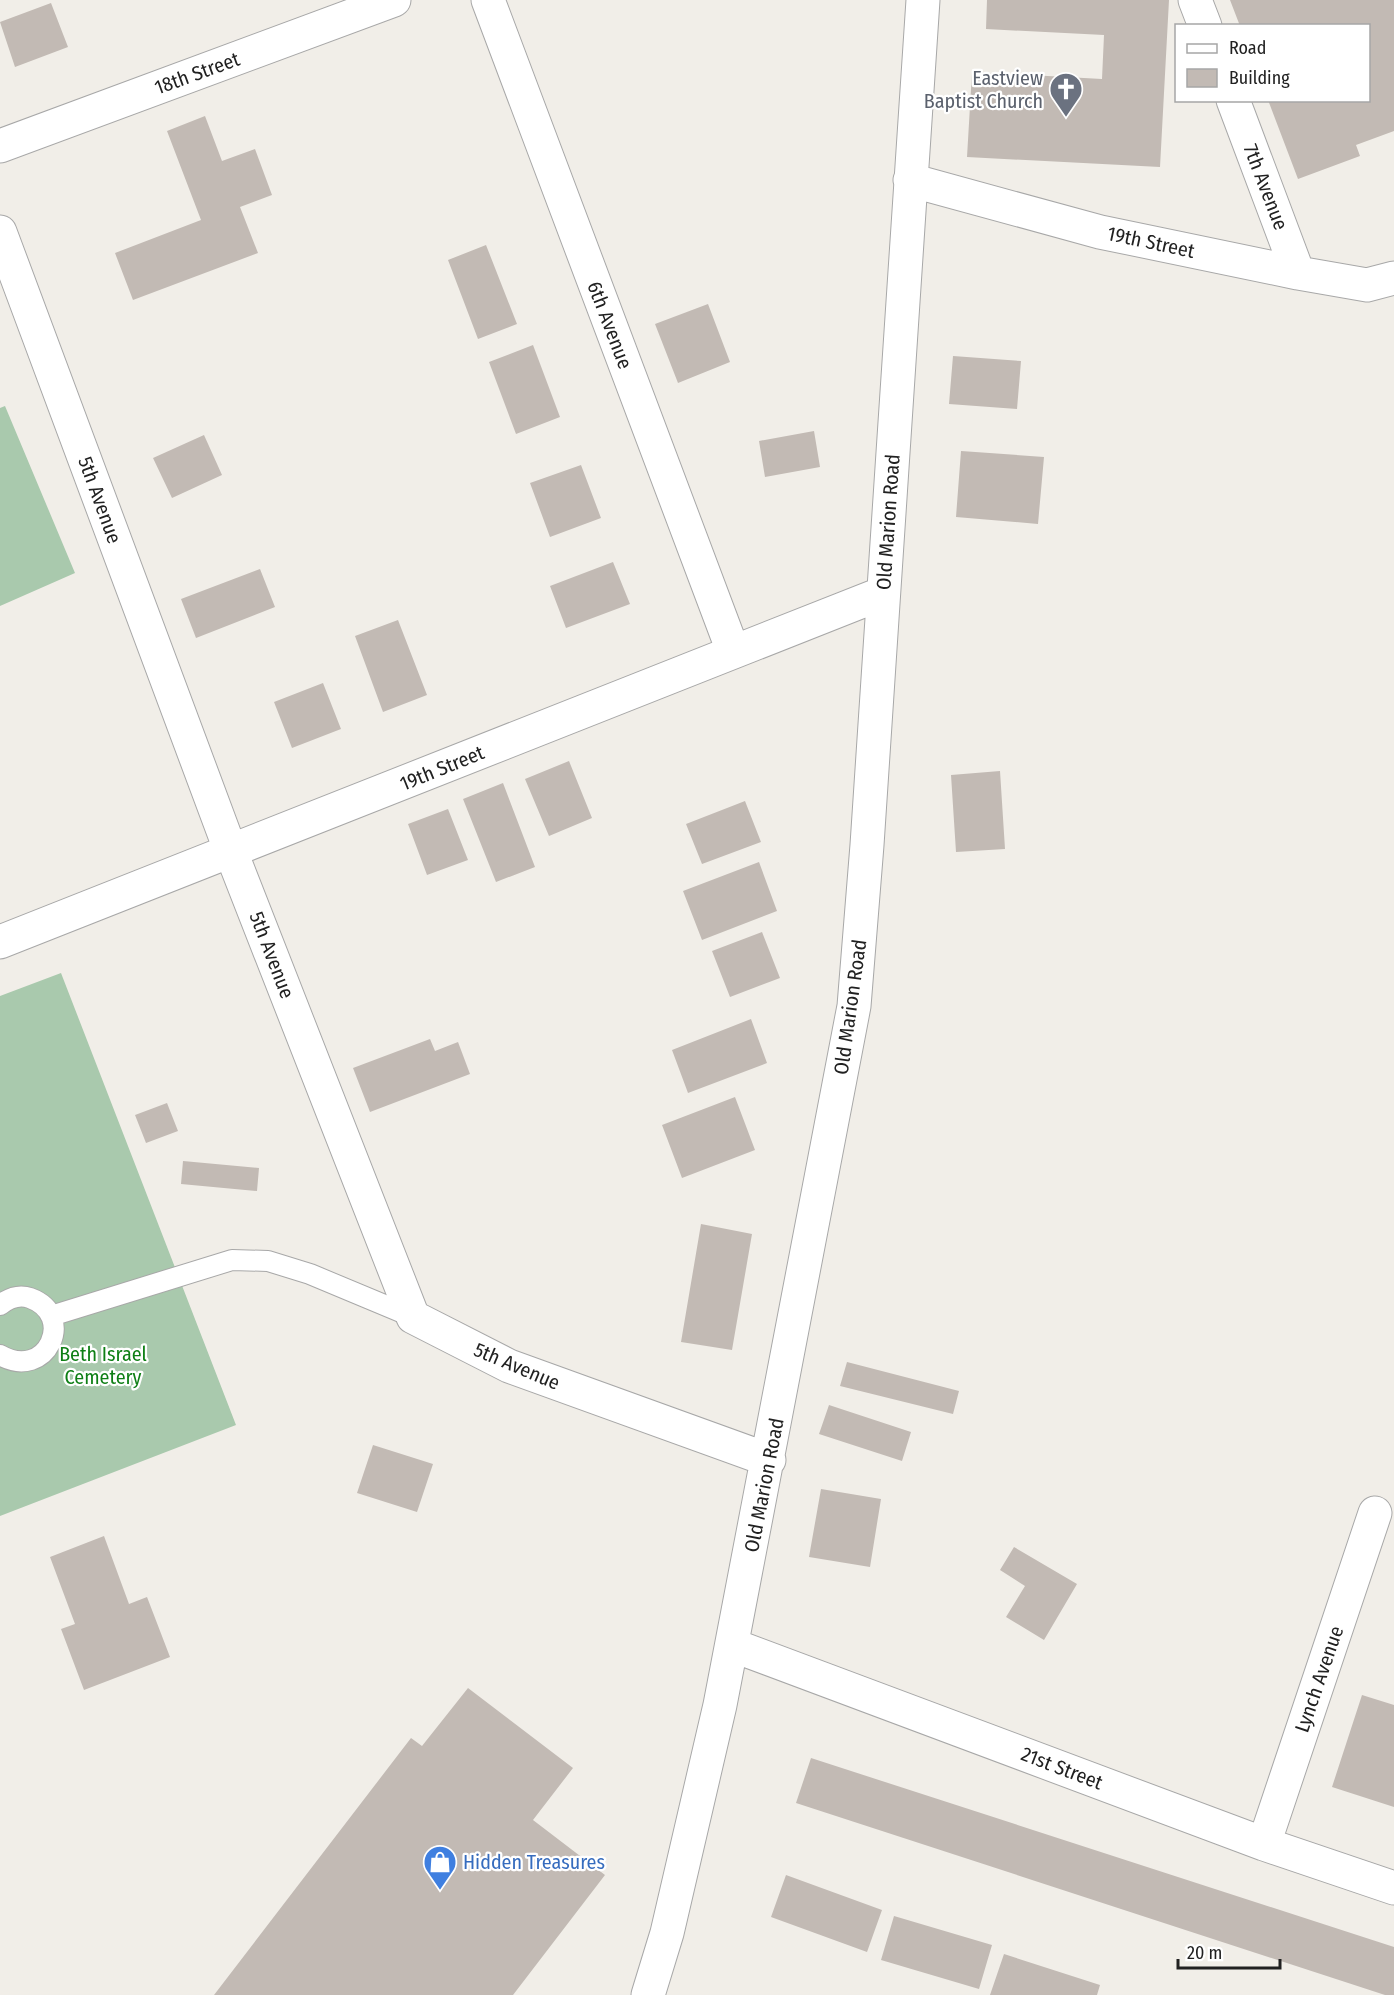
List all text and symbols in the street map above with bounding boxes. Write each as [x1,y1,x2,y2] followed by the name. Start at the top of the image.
[1175,24,1370,102] legend
[1229,37,1266,59] text: Road
[151,46,243,99] street label: 18th Street
[924,66,1043,113] place label: Eastview Baptist Church
[1229,67,1290,89] text: Building
[1048,71,1084,118] church icon: Eastview Baptist Church
[1239,141,1293,233] street label: 7th Avenue
[1105,221,1197,263] street label: 19th Street
[582,278,638,372] street label: 6th Avenue
[73,453,127,547] street label: 5th Avenue
[871,453,905,591] street label: Old Marion Road
[396,740,488,796] street label: 19th Street
[245,908,299,1002] street label: 5th Avenue
[829,938,871,1076] street label: Old Marion Road
[470,1337,564,1395] street label: 5th Avenue
[59,1342,147,1389] park label: Beth Israel Cemetery
[739,1416,789,1554] street label: Old Marion Road
[1290,1623,1348,1735] street label: Lynch Avenue
[1018,1742,1106,1795] street label: 21st Street
[422,1844,458,1891] shop icon: Hidden Treasures
[463,1850,605,1874] place label: Hidden Treasures
[1178,1932,1280,1970] scale bar
[1187,1942,1222,1964] text: 20 m

